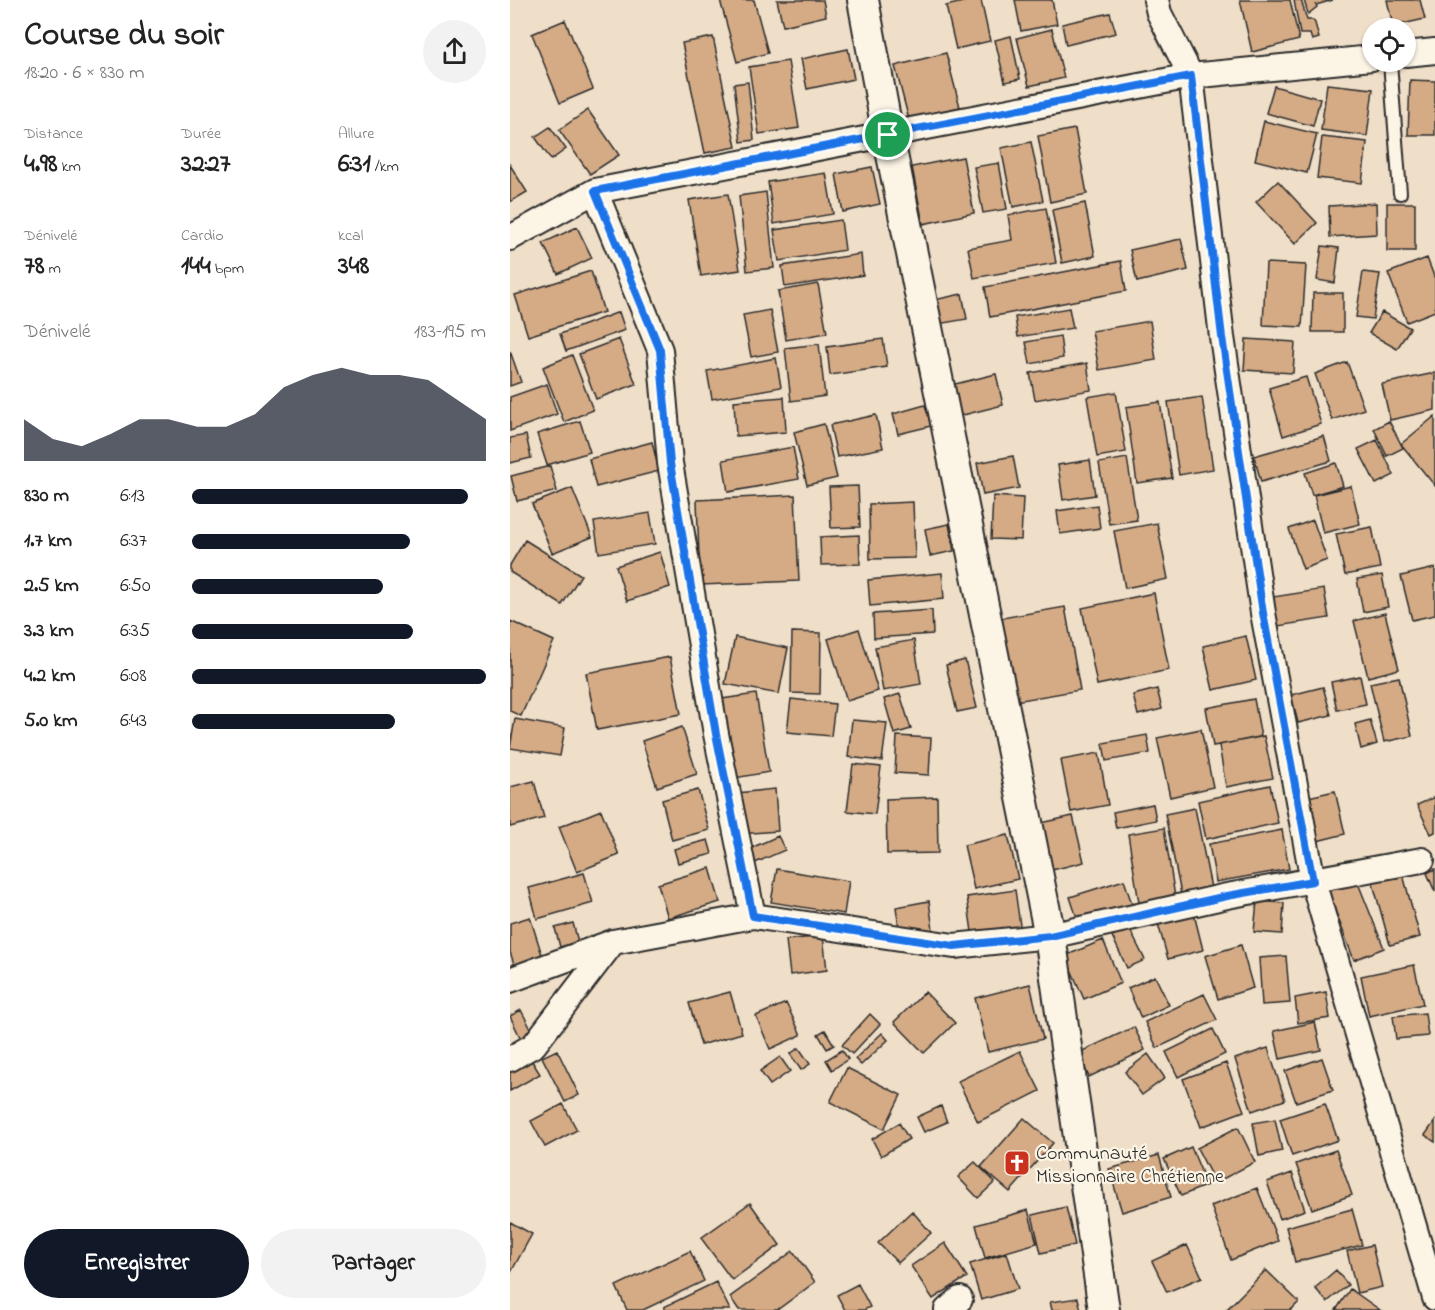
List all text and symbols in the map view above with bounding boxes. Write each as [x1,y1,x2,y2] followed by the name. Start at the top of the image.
[24,12,224,60] text: Course du soir
[1362,18,1416,72] map controls
[1362,18,1416,72] button: locate
[423,20,486,83] button: share
[24,59,145,88] text: 18:20 · 6 × 830 m
[862,109,913,160] pin
[871,118,904,151] icon: arrive
[24,122,83,146] text: Distance
[181,122,221,146] text: Durée
[338,122,374,146] text: Allure
[24,146,58,184] text: 4.98
[181,146,231,184] text: 32:27
[338,146,371,184] text: 6:31
[58,155,81,179] text: km
[371,155,399,179] text: /km
[24,224,77,248] text: Dénivelé
[181,224,224,248] text: Cardio
[338,224,363,248] text: kcal
[24,248,44,286] text: 78
[181,248,211,286] text: 144
[338,248,369,286] text: 348
[44,257,61,281] text: m
[211,257,244,281] text: bpm
[24,318,91,347] text: Dénivelé
[414,318,486,347] text: 183–195 m
[24,482,69,511] text: 830 m
[120,482,145,511] text: 6:13
[24,527,72,556] text: 1.7 km
[120,527,147,556] text: 6:37
[24,572,79,601] text: 2.5 km
[120,572,151,601] text: 6:50
[24,617,74,646] text: 3.3 km
[120,617,150,646] text: 6:35
[24,662,76,691] text: 4.2 km
[120,662,147,691] text: 6:08
[24,707,77,736] text: 5.0 km
[120,707,147,736] text: 6:43
[1036,1140,1224,1192] place label: Communauté Missionnaire Chrétienne
[1002,1148,1032,1178] church icon: Communauté Missionnaire Chrétienne
[24,1229,249,1298] button: Enregistrer
[261,1229,486,1298] button: Partager

